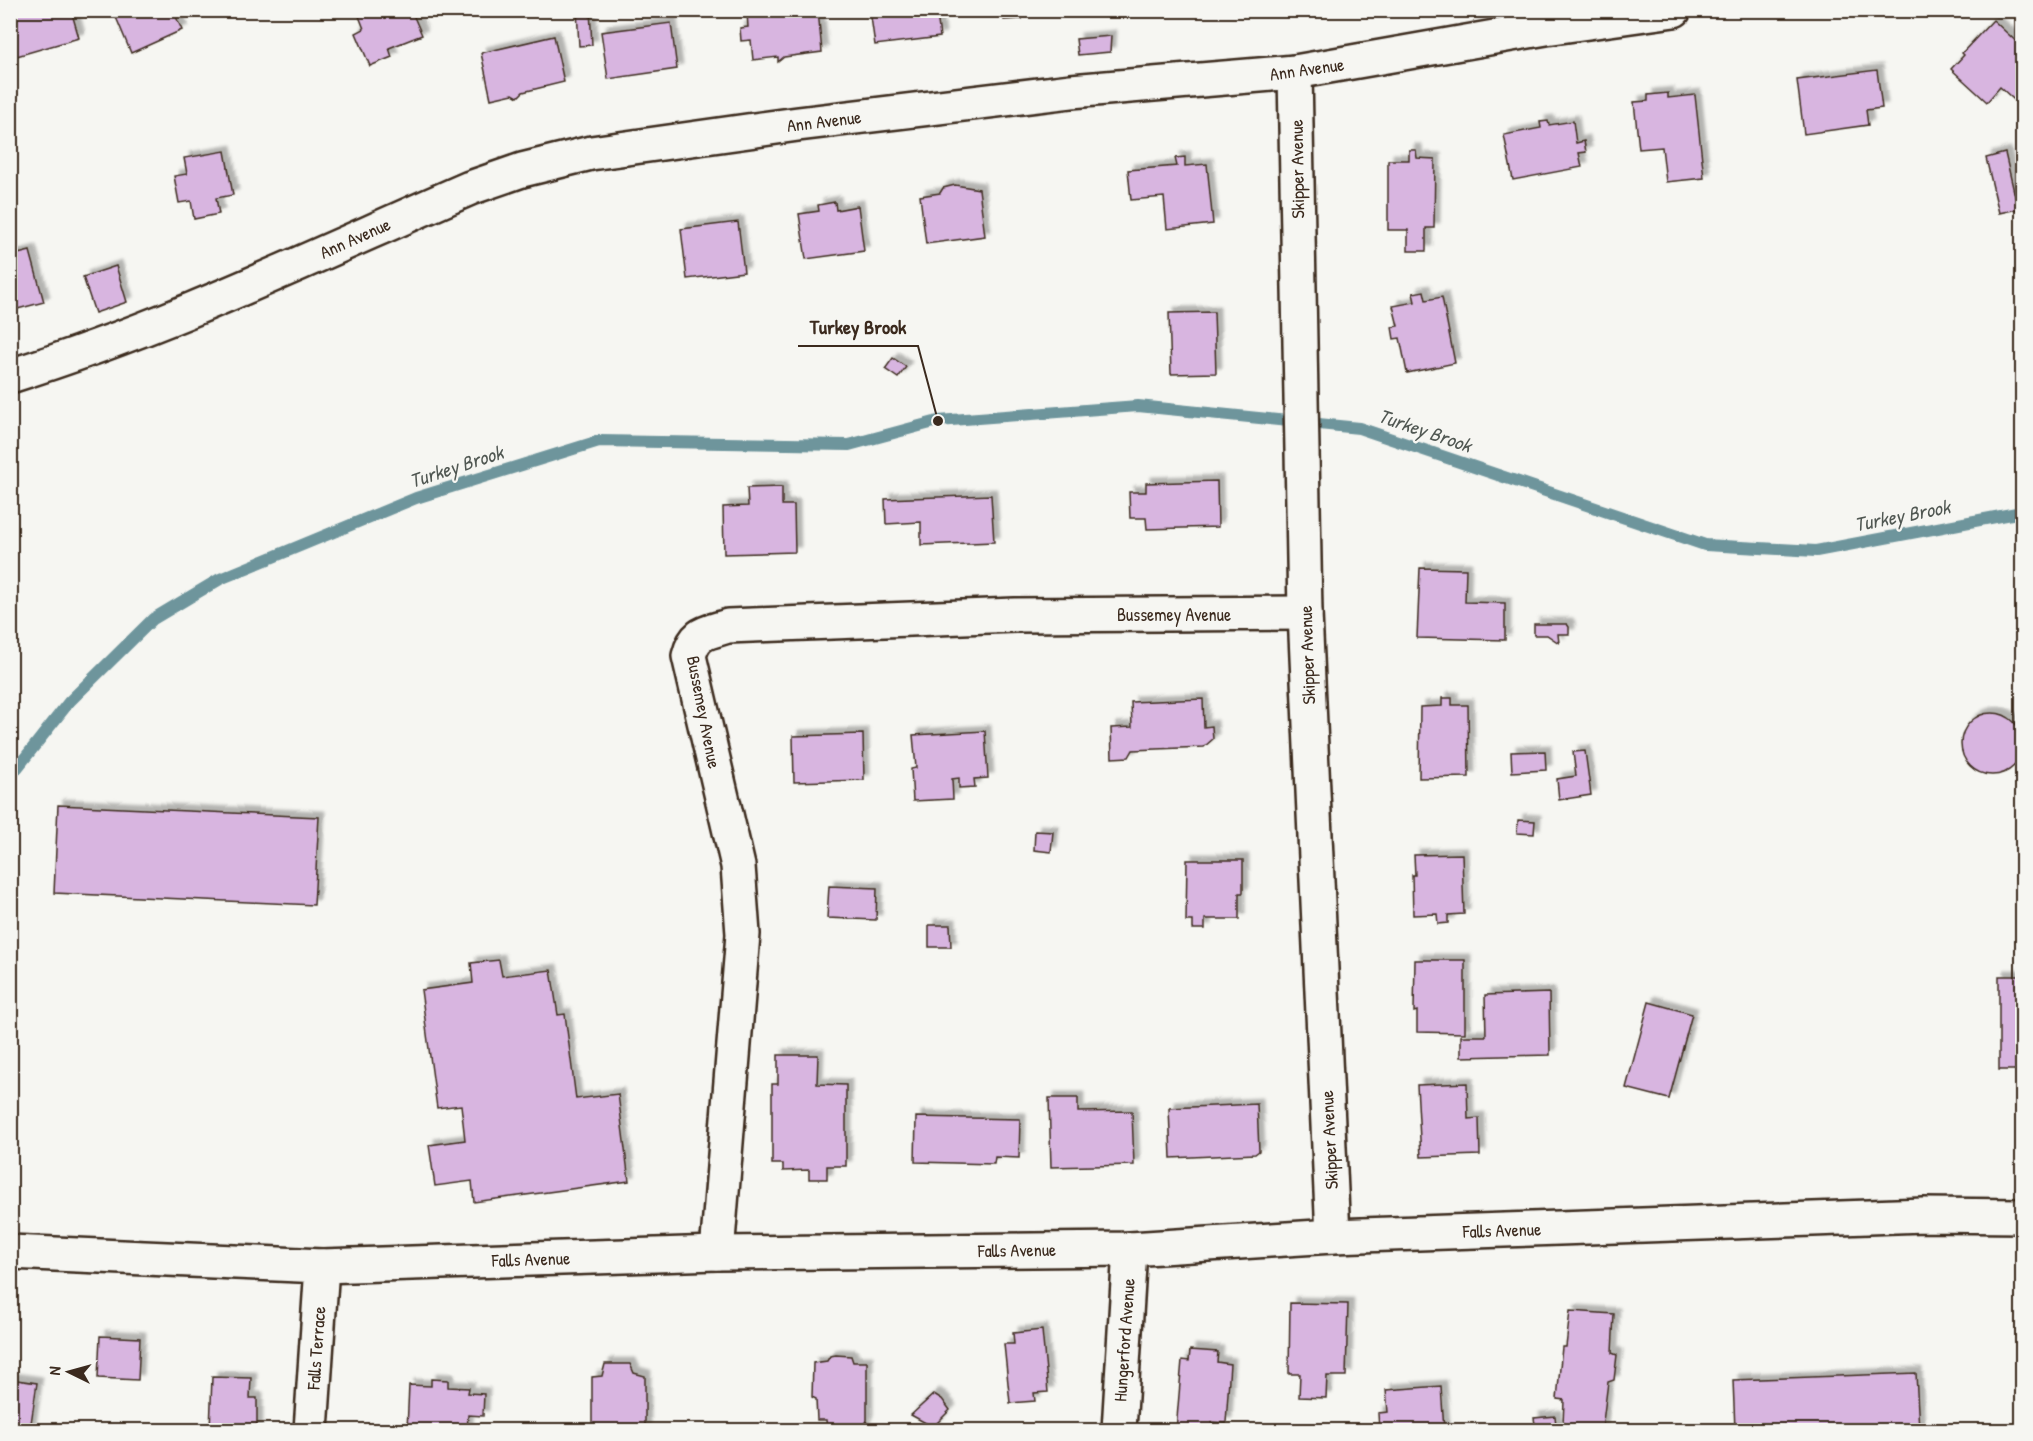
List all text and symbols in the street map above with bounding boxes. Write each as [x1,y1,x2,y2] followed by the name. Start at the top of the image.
[1268,51,1346,87] street label: Ann Avenue
[785,104,863,138] street label: Ann Avenue
[1284,119,1310,219] street label: Skipper Avenue
[316,211,394,265] street label: Ann Avenue
[798,308,918,346] callout: Turkey Brook
[809,313,907,341] text: Turkey Brook
[1375,402,1477,460] water label: Turkey Brook
[406,438,508,495] water label: Turkey Brook
[1852,492,1954,538] water label: Turkey Brook
[1117,602,1231,627] street label: Bussemey Avenue
[1293,605,1321,705] street label: Skipper Avenue
[681,654,727,770] street label: Bussemey Avenue
[1314,1090,1344,1190] street label: Skipper Avenue
[1461,1216,1542,1244] street label: Falls Avenue
[977,1237,1056,1263] street label: Falls Avenue
[490,1245,571,1273] street label: Falls Avenue
[1107,1278,1141,1402] street label: Hungerford Avenue
[301,1306,331,1391] street label: Falls Terrace
[39,1342,99,1402] north arrow
[43,1365,65,1376] text: N

